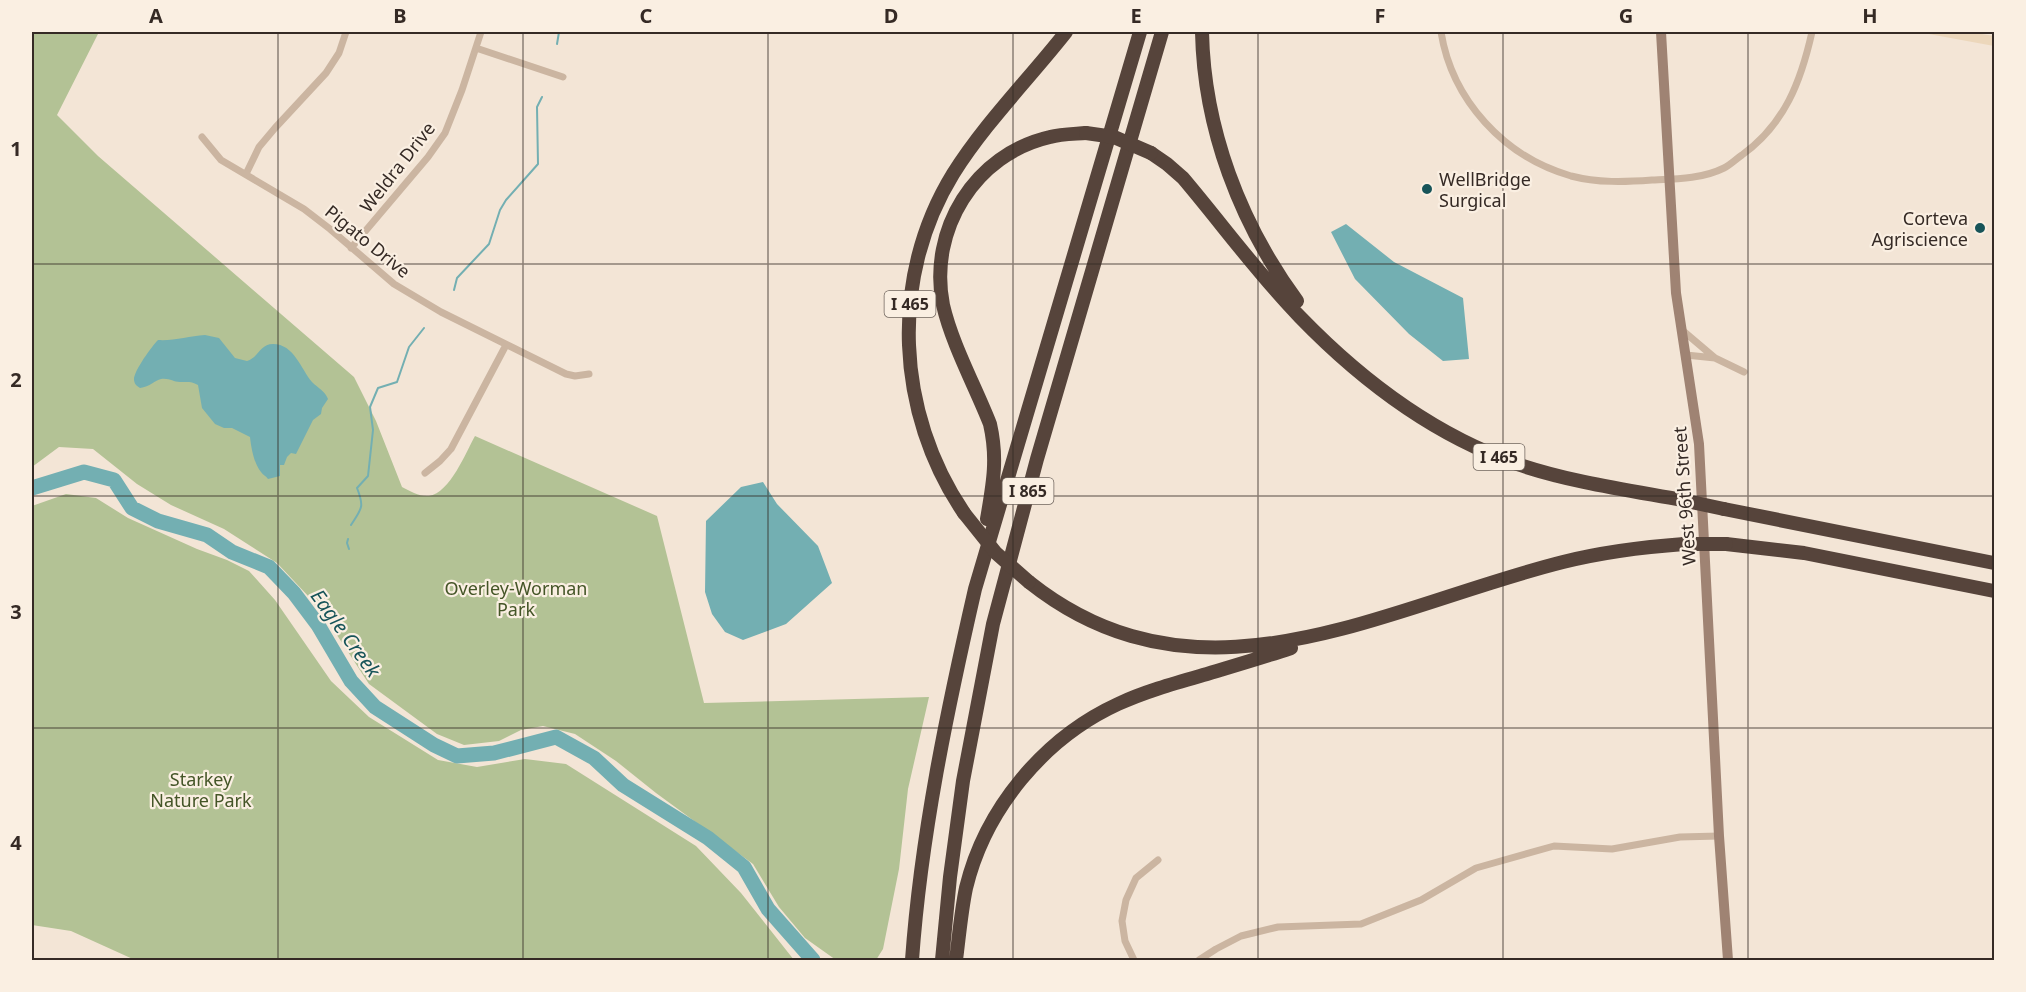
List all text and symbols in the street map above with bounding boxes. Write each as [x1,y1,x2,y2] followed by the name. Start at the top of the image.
[149,2,163,29] text: A
[393,2,407,29] text: B
[640,2,653,29] text: C
[884,2,898,29] text: D
[1130,2,1142,29] text: E
[1375,2,1385,29] text: F
[1619,2,1633,29] text: G
[1862,2,1878,29] text: H
[354,117,440,217] street label: Weldra Drive
[10,135,22,162] text: 1
[1439,167,1531,212] place label: WellBridge Surgical
[1420,182,1434,196] marker: WellBridge Surgical
[320,199,416,283] street label: Pigato Drive
[1871,206,1968,251] place label: Corteva Agriscience
[1973,221,1987,235] marker: Corteva Agriscience
[884,291,936,317] road number: I 465
[10,366,22,393] text: 2
[1667,425,1701,566] street label: West 96th Street
[1474,444,1524,470] road number: I 465
[1002,478,1054,504] road number: I 865
[445,576,587,621] park label: Overley-Worman Park
[305,584,388,683] water label: Eagle Creek
[10,598,22,625] text: 3
[150,767,252,812] park label: Starkey Nature Park
[10,829,22,856] text: 4

